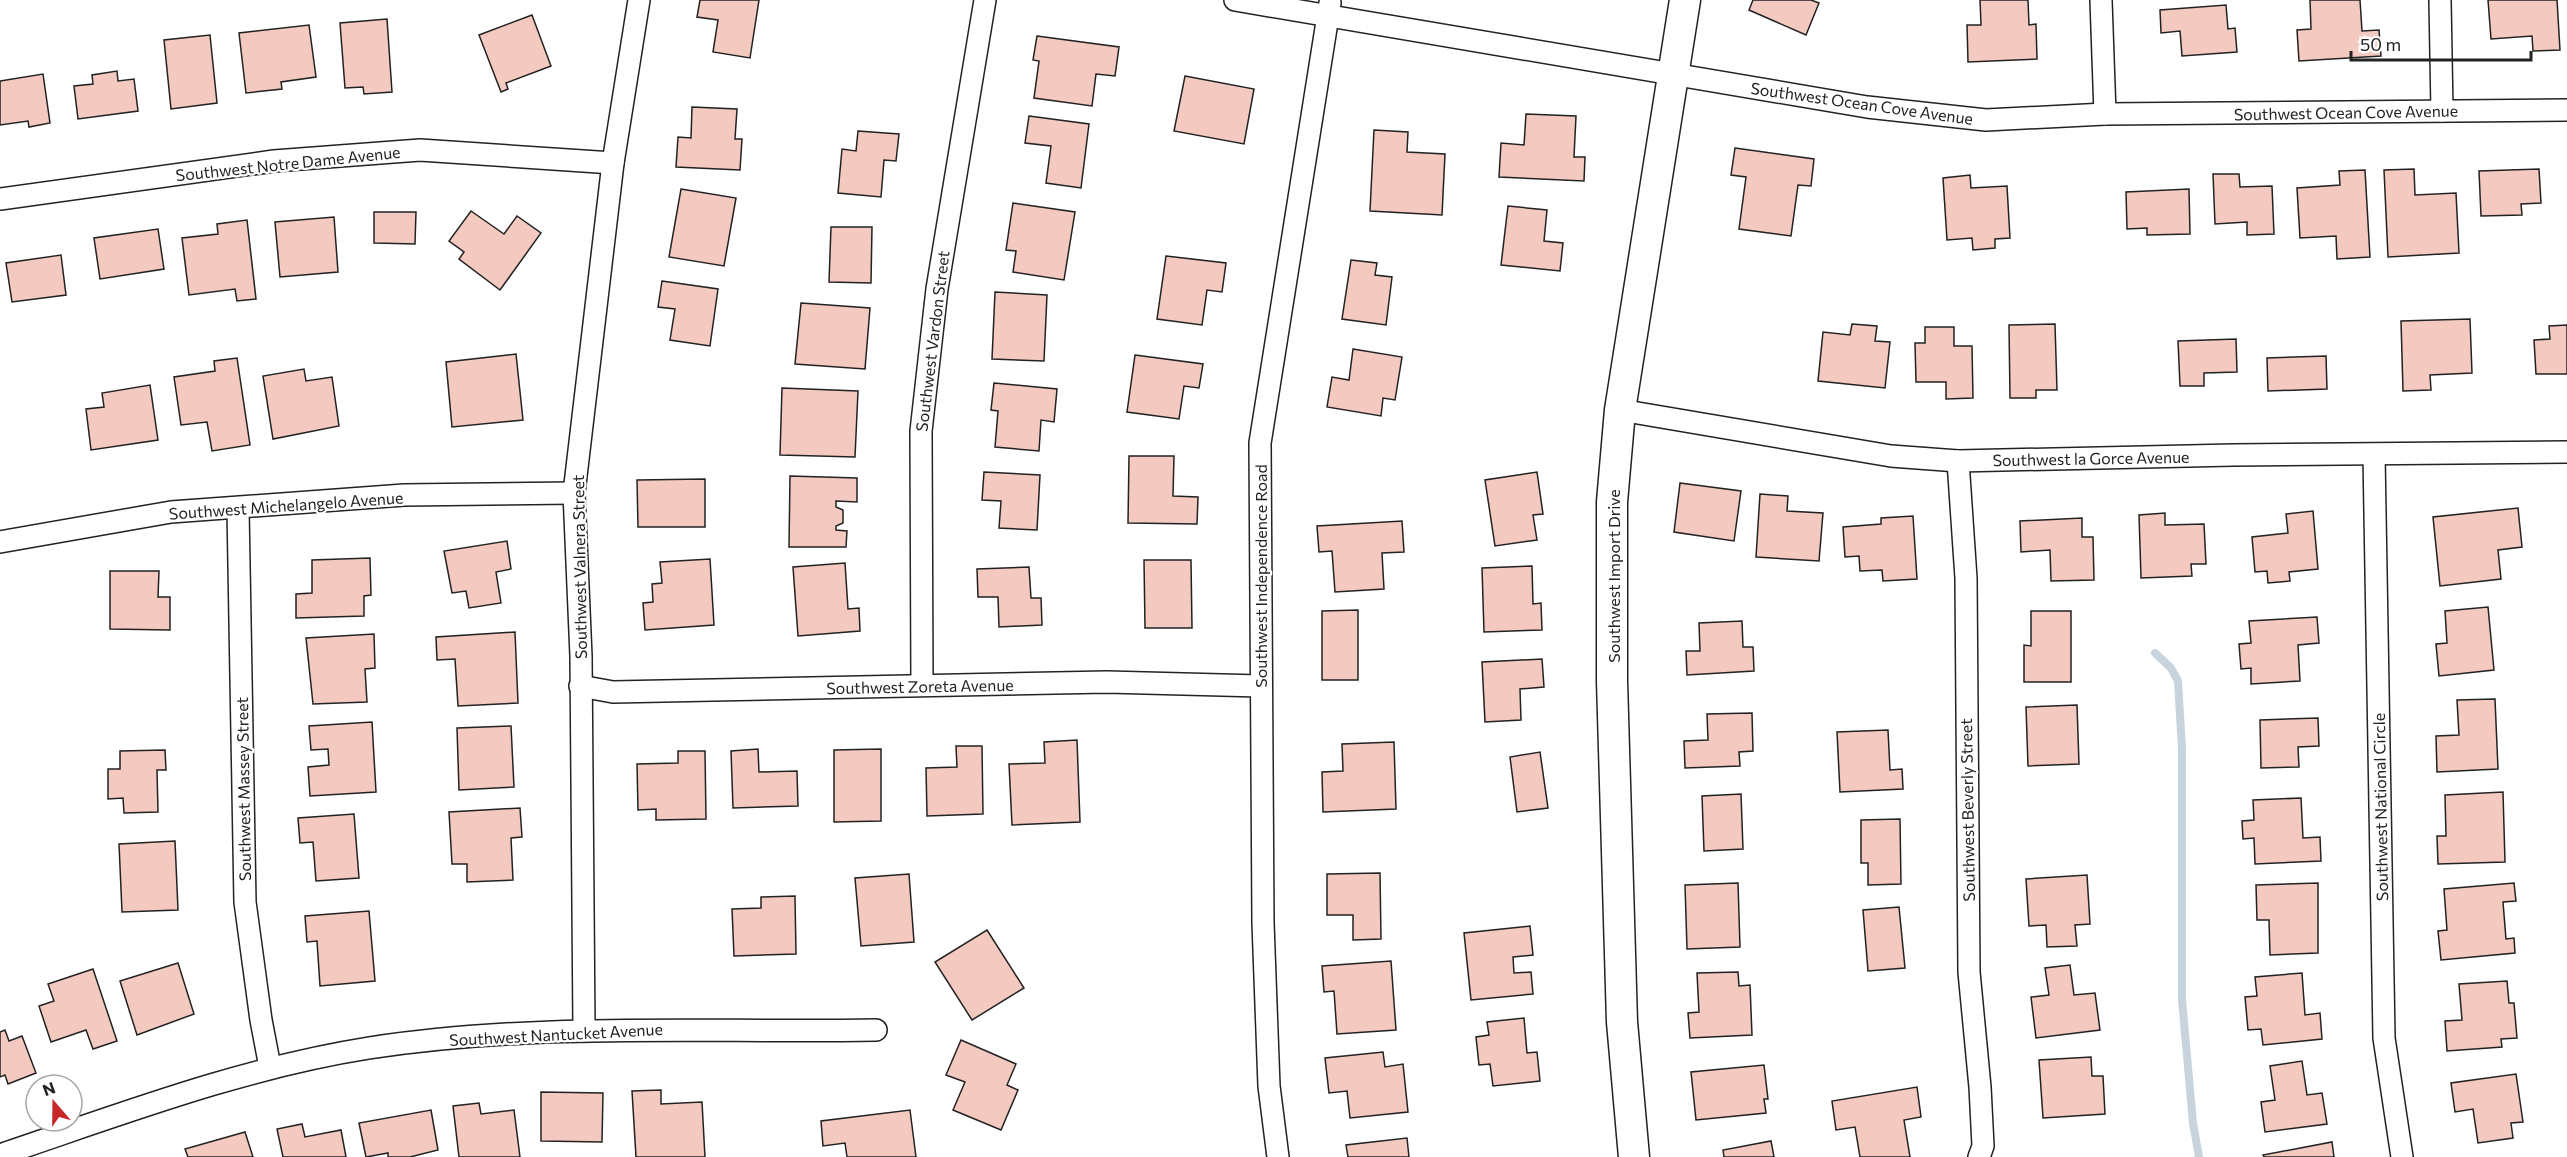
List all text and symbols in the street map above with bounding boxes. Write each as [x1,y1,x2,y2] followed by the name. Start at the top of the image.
[2351,24,2531,62] scale bar
[2360,33,2401,55] text: 50 m
[1750,78,1974,128] street label: Southwest Ocean Cove Avenue
[2234,101,2458,123] street label: Southwest Ocean Cove Avenue
[175,142,401,184] street label: Southwest Notre Dame Avenue
[911,249,953,433] street label: Southwest Vardon Street
[1992,447,2190,469] street label: Southwest la Gorce Avenue
[1251,464,1270,688] street label: Southwest Independence Road
[568,474,590,659] street label: Southwest Valnera Street
[168,487,404,523] street label: Southwest Michelangelo Avenue
[1604,489,1623,663] street label: Southwest Import Drive
[826,675,1014,697] street label: Southwest Zoreta Avenue
[232,696,254,881] street label: Southwest Massey Street
[2369,713,2391,901] street label: Southwest National Circle
[1956,718,1978,902] street label: Southwest Beverly Street
[449,1019,663,1049] street label: Southwest Nantucket Avenue
[24,1073,84,1133] north arrow
[40,1077,58,1099] text: N

